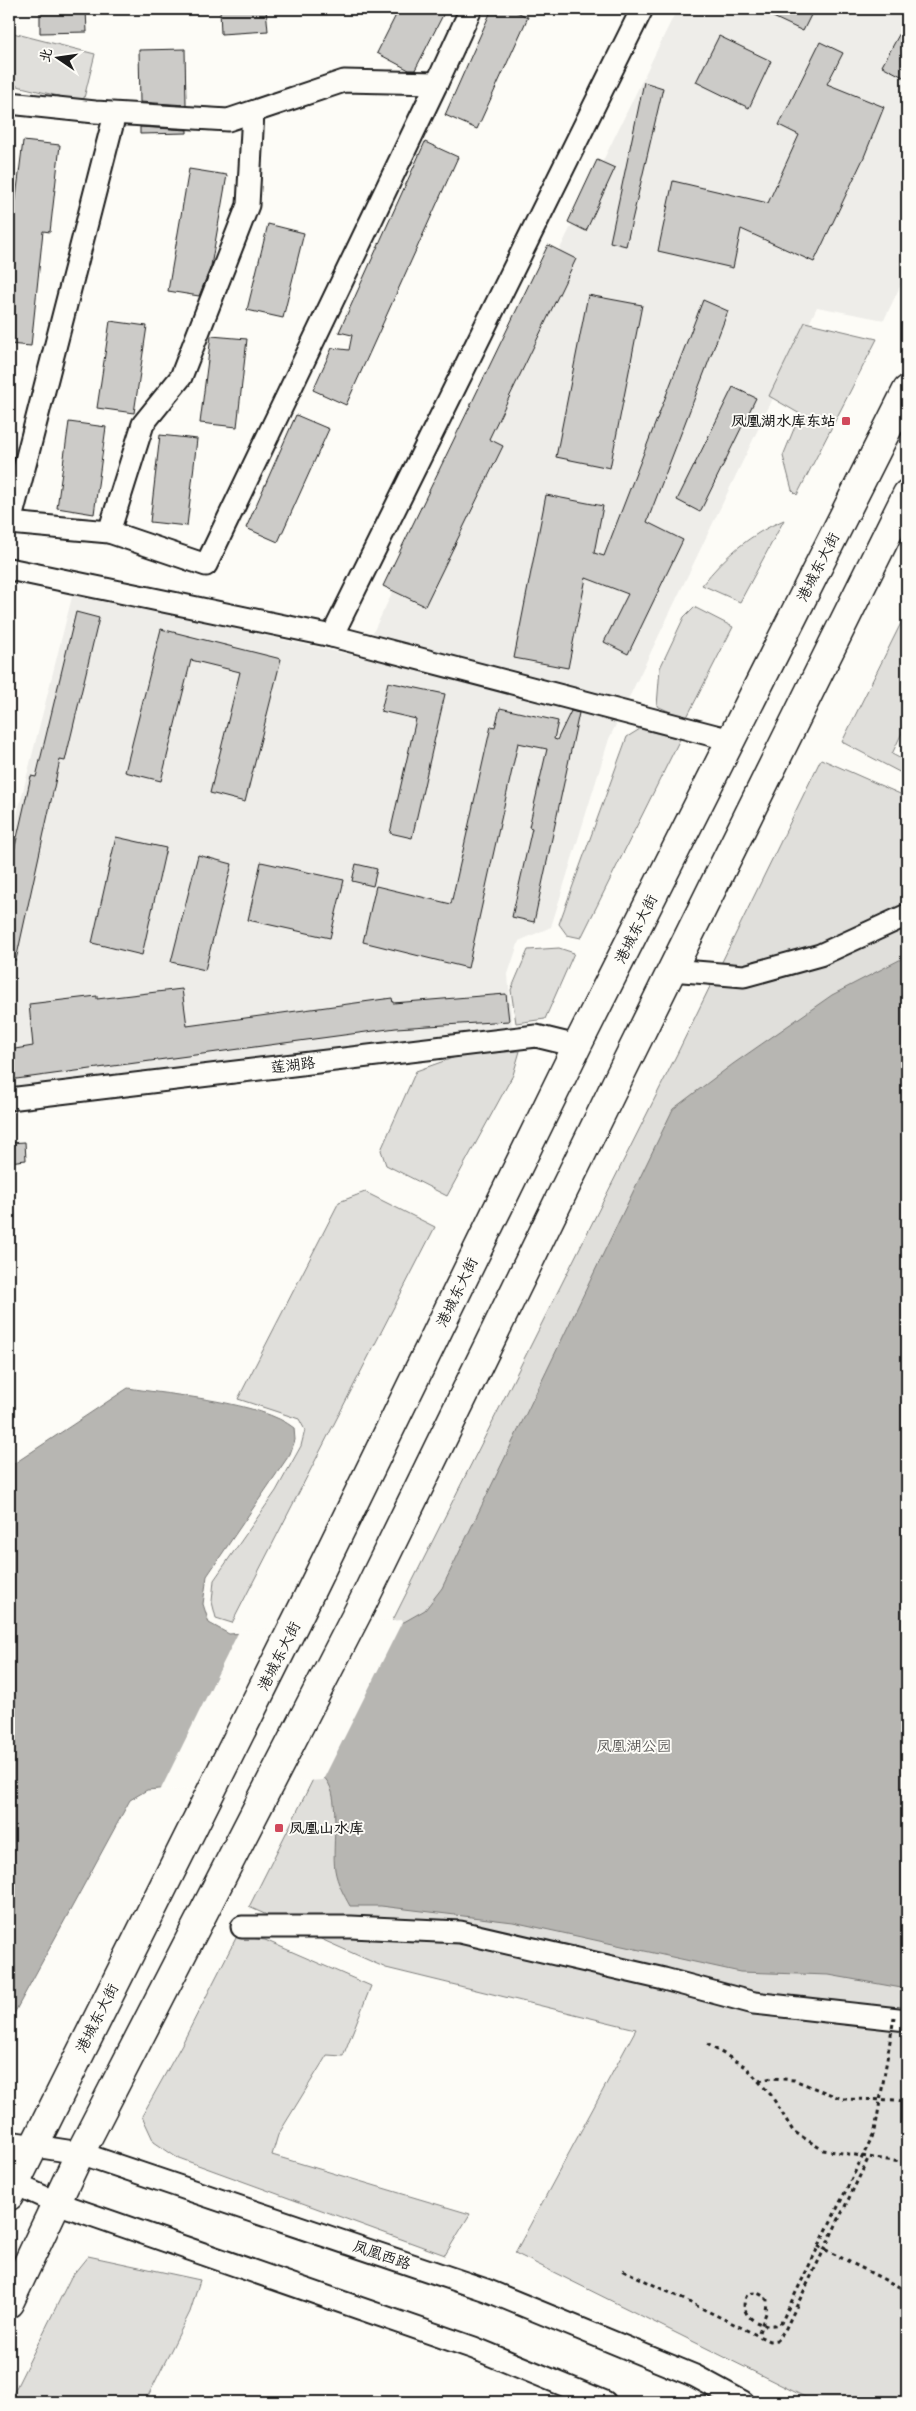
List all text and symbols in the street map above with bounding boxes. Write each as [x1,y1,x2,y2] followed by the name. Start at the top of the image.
[32,32,82,82] north arrow
[36,46,57,64] text: 北
[731,412,836,432] place label: 凤凰湖水库东站
[840,415,852,427] marker: 凤凰湖水库东站
[793,529,845,605] street label: 港城东大街
[611,891,663,967] street label: 港城东大街
[270,1053,317,1079] street label: 莲湖路
[432,1254,483,1331] street label: 港城东大街
[254,1618,306,1694] street label: 港城东大街
[596,1737,672,1757] park label: 凤凰湖公园
[289,1819,364,1839] place label: 凤凰山水库
[273,1822,285,1834] marker: 凤凰山水库
[72,1980,124,2056] street label: 港城东大街
[350,2237,413,2275] street label: 凤凰西路

